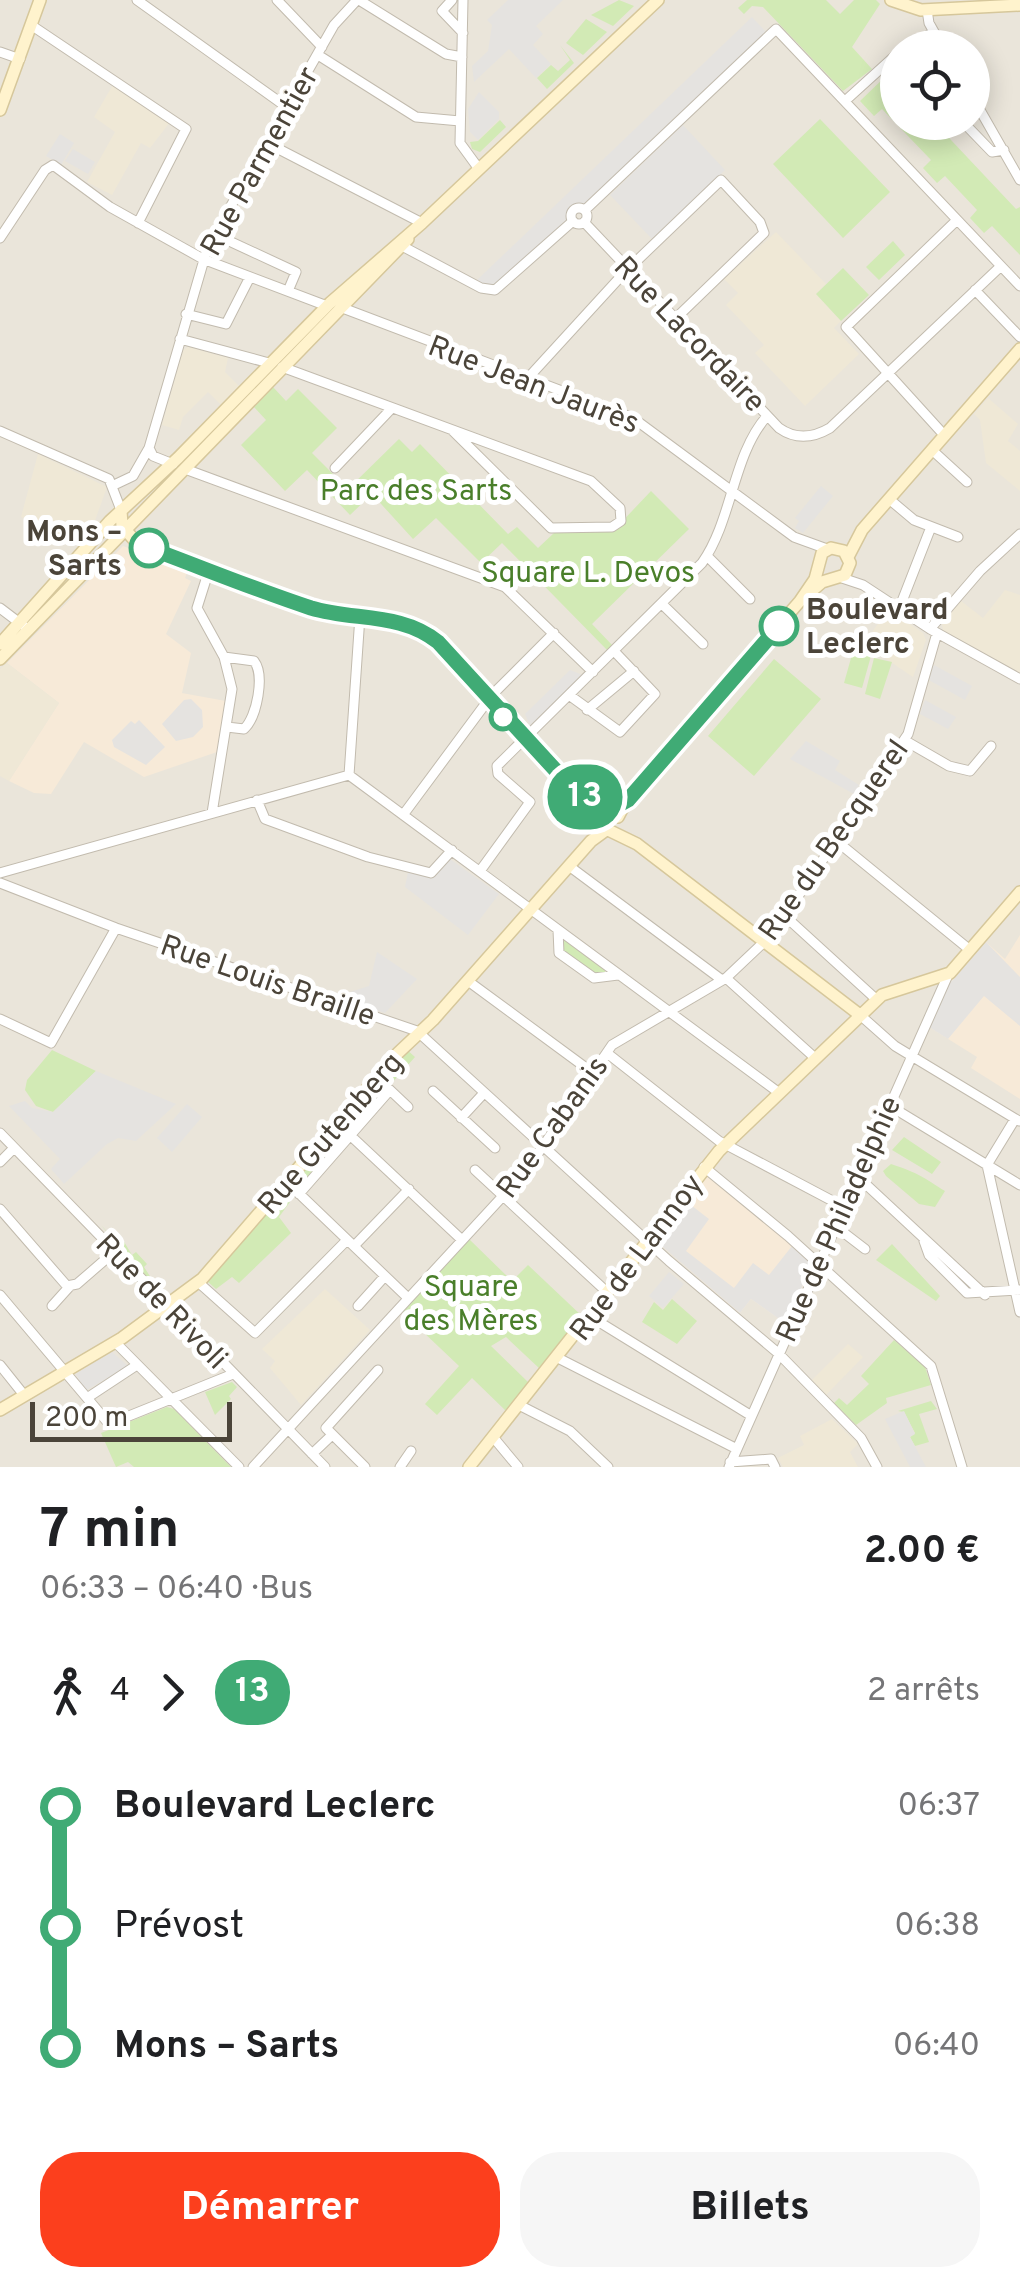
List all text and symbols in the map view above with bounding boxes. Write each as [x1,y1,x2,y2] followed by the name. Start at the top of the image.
[880,30,990,140] map controls
[880,30,990,140] button: locate
[194,61,329,263] street label: Rue Parmentier
[605,250,772,421] street label: Rue Lacordaire
[422,329,644,444] street label: Rue Jean Jaurès
[320,474,512,511] park label: Parc des Sarts
[26,515,122,586] place label: Mons – Sarts
[130,529,168,567] marker: Mons – Sarts
[481,556,695,593] park label: Square L. Devos
[806,593,948,664] place label: Boulevard Leclerc
[760,607,798,645] marker: Boulevard Leclerc
[490,704,516,730] unlabelled marker
[752,734,918,949] street label: Rue du Becquerel
[540,764,630,830] line badge: 13
[568,775,602,819] text: 13
[155,928,379,1036] street label: Rue Louis Braille
[251,1046,412,1223] street label: Rue Gutenberg
[490,1050,618,1207] street label: Rue Cabanis
[769,1091,911,1349] street label: Rue de Philadelphie
[563,1168,713,1349] street label: Rue de Lannoy
[86,1227,234,1378] street label: Rue de Rivoli
[404,1270,538,1341] park label: Square des Mères
[30,1397,232,1442] scale bar
[45,1401,128,1437] text: 200 m
[40,1497,180,1567] text: 7 min
[864,1528,980,1577] text: 2.00 €
[40,1570,313,1610] text: 06:33 – 06:40 · Bus
[40,1665,95,1720] icon: walk
[145,1665,200,1720] icon: forward
[235,1670,270,1714] text: 13
[110,1672,130,1712] text: 4
[867,1672,980,1712] text: 2 arrêts
[114,1783,436,1832] text: Boulevard Leclerc
[898,1787,980,1827] text: 06:37
[114,1903,244,1952] text: Prévost
[894,1907,980,1947] text: 06:38
[114,2023,339,2072] text: Mons – Sarts
[893,2027,980,2067] text: 06:40
[40,2152,500,2267] button: Démarrer
[520,2152,980,2267] button: Billets

